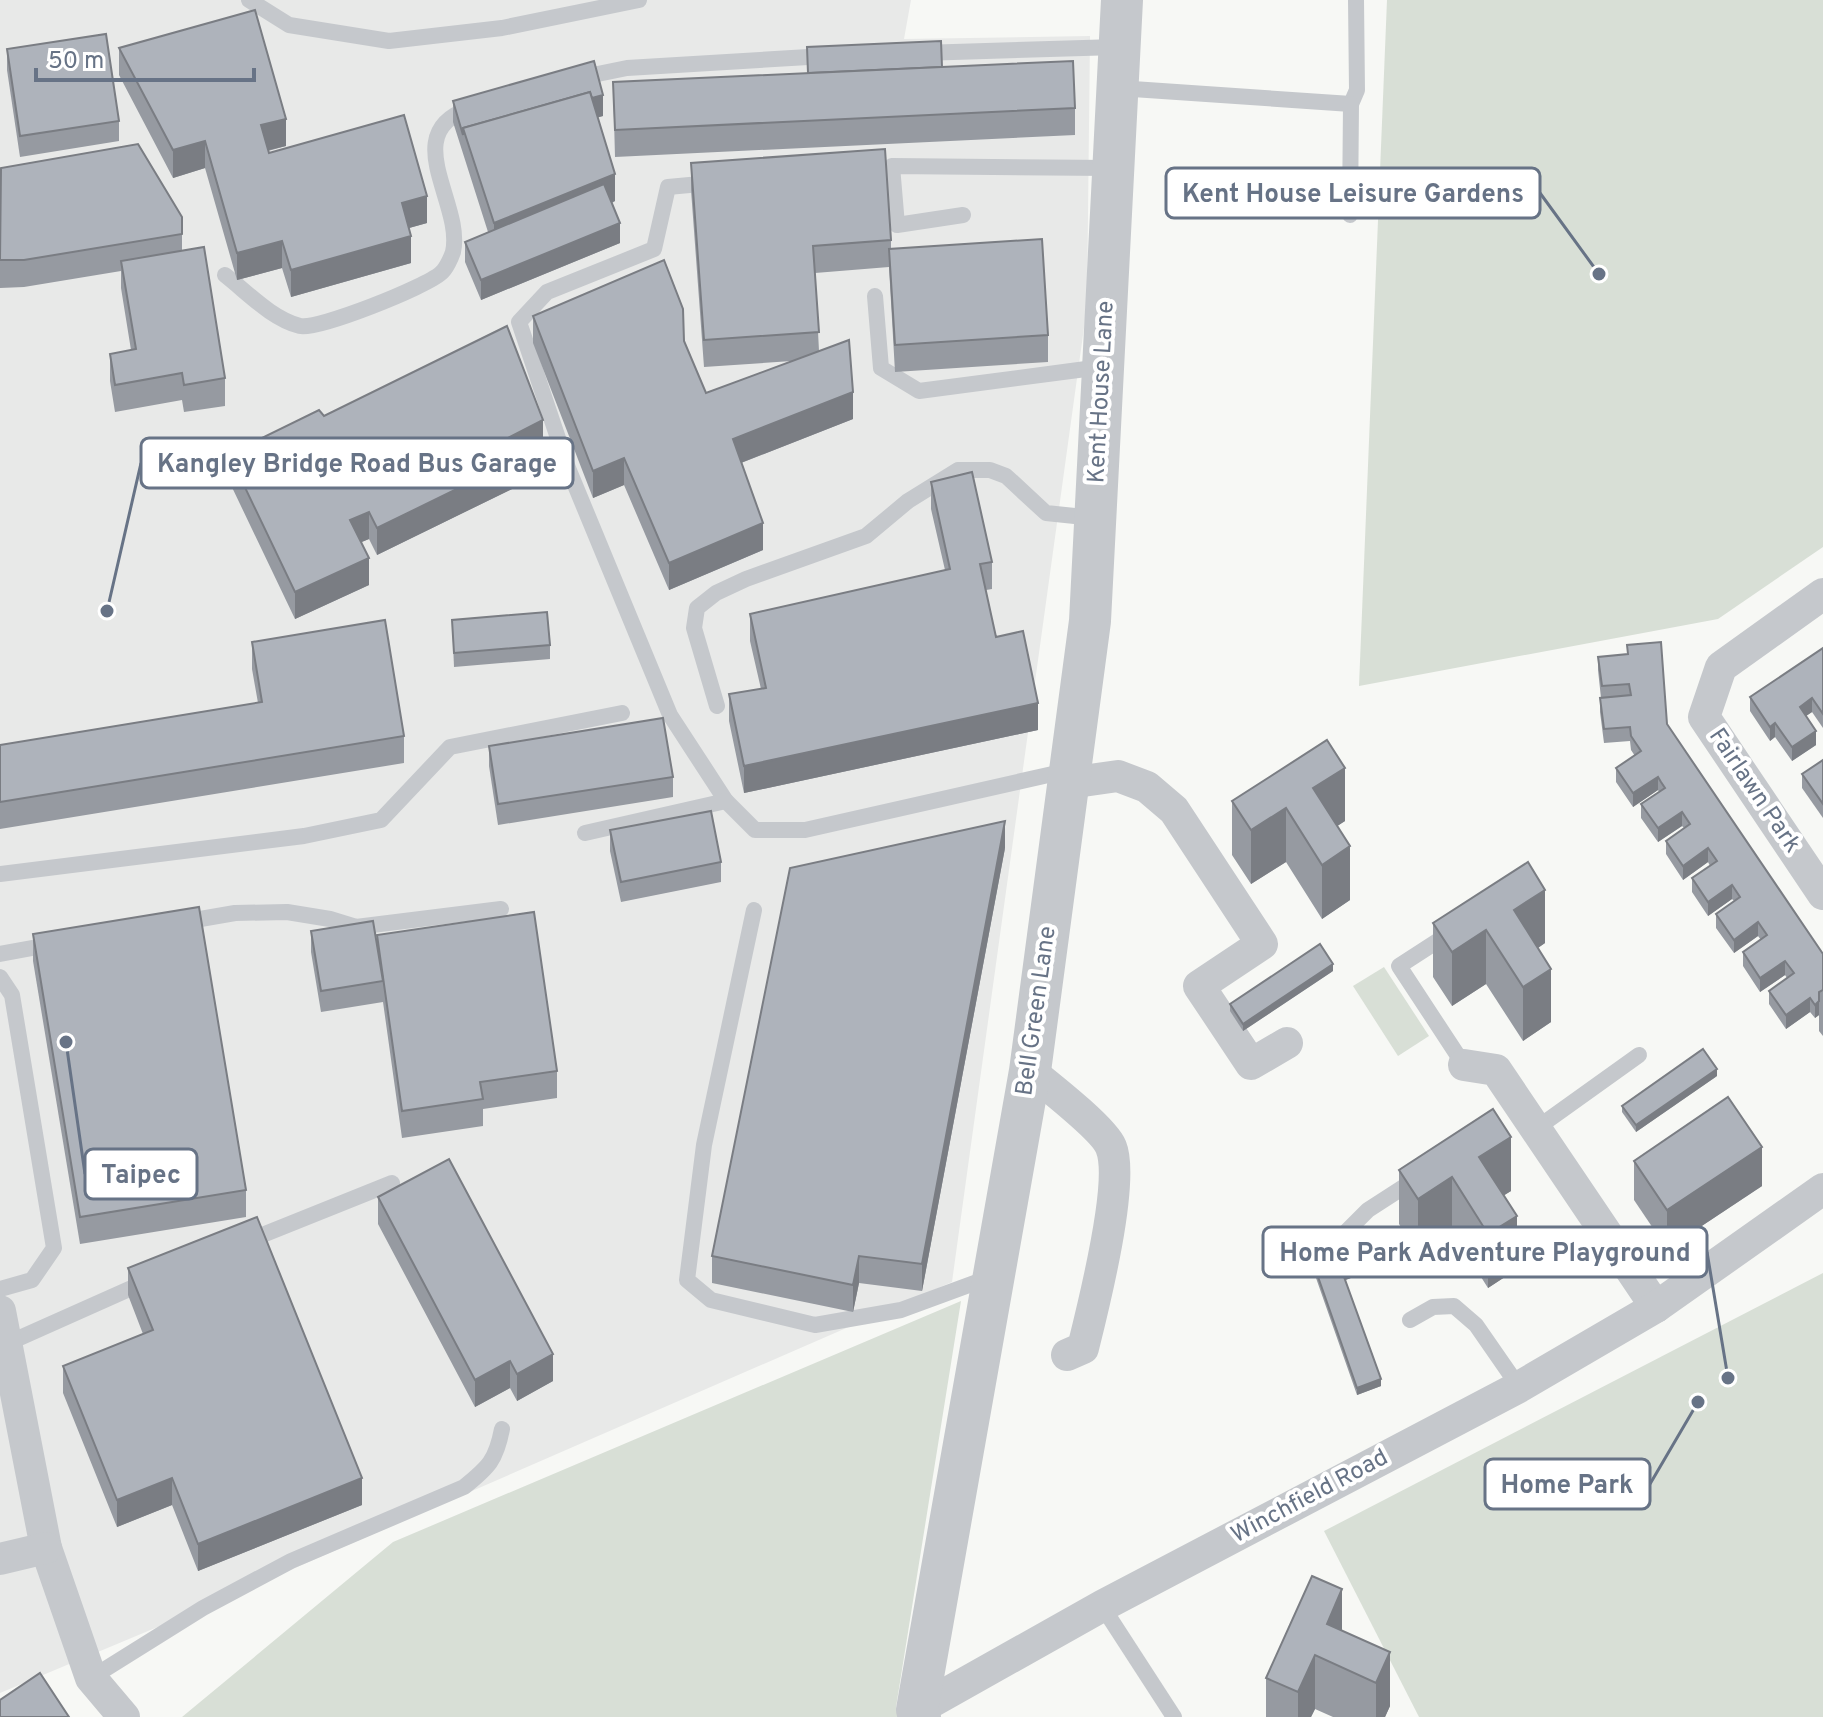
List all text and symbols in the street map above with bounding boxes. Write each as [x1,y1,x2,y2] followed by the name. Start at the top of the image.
[36,32,254,82] scale bar
[48,47,104,77] text: 50 m
[1166,168,1540,218] callout: Kent House Leisure Gardens
[1182,179,1524,212] text: Kent House Leisure Gardens
[1082,300,1122,484] street label: Kent House Lane
[141,438,573,488] callout: Kangley Bridge Road Bus Garage
[157,449,557,482] text: Kangley Bridge Road Bus Garage
[1701,723,1807,859] street label: Fairlawn Park
[1010,924,1064,1098] street label: Bell Green Lane
[85,1149,197,1199] callout: Taipec
[101,1160,181,1193] text: Taipec
[1263,1227,1707,1277] callout: Home Park Adventure Playground
[1279,1238,1691,1271] text: Home Park Adventure Playground
[1226,1443,1394,1551] street label: Winchfield Road
[1485,1459,1650,1509] callout: Home Park
[1500,1470,1634,1503] text: Home Park

